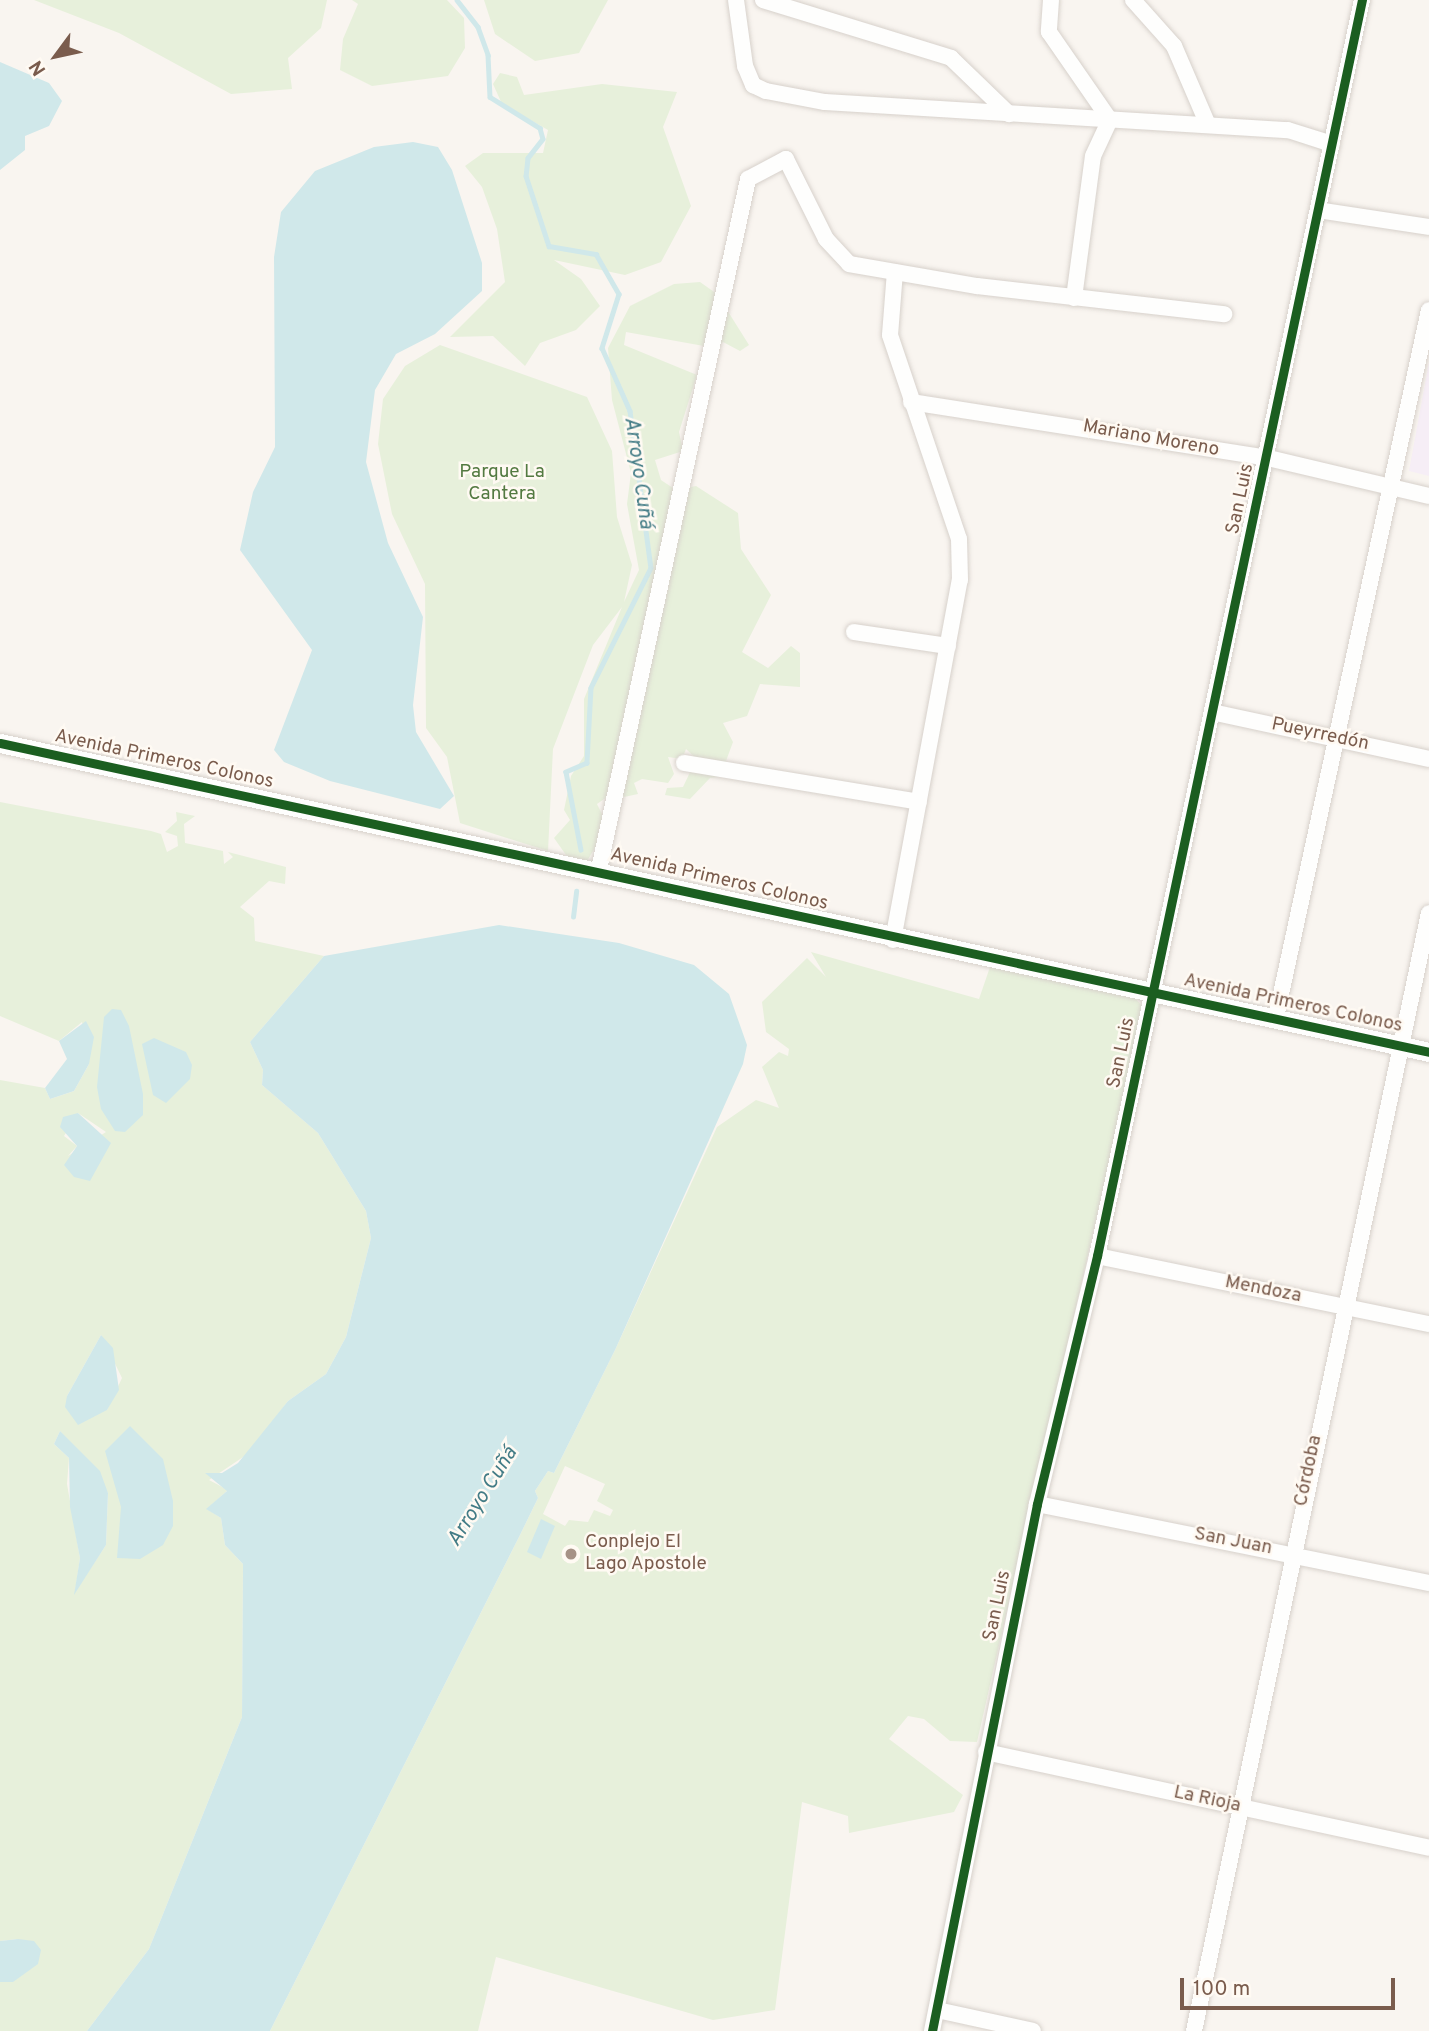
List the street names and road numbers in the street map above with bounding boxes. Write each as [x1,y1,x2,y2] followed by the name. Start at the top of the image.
[1081,416,1221,462] street label: Mariano Moreno
[1222,461,1260,537] street label: San Luis
[1269,714,1371,756] street label: Pueyrredón
[53,726,275,794] street label: Avenida Primeros Colonos
[608,844,830,916] street label: Avenida Primeros Colonos
[1182,970,1404,1038] street label: Avenida Primeros Colonos
[1103,1015,1141,1091] street label: San Luis
[1223,1271,1303,1309] street label: Mendoza
[1290,1433,1328,1509] street label: Córdoba
[1192,1523,1274,1561] street label: San Juan
[979,1568,1017,1644] street label: San Luis
[1171,1782,1243,1818] street label: La Rioja

